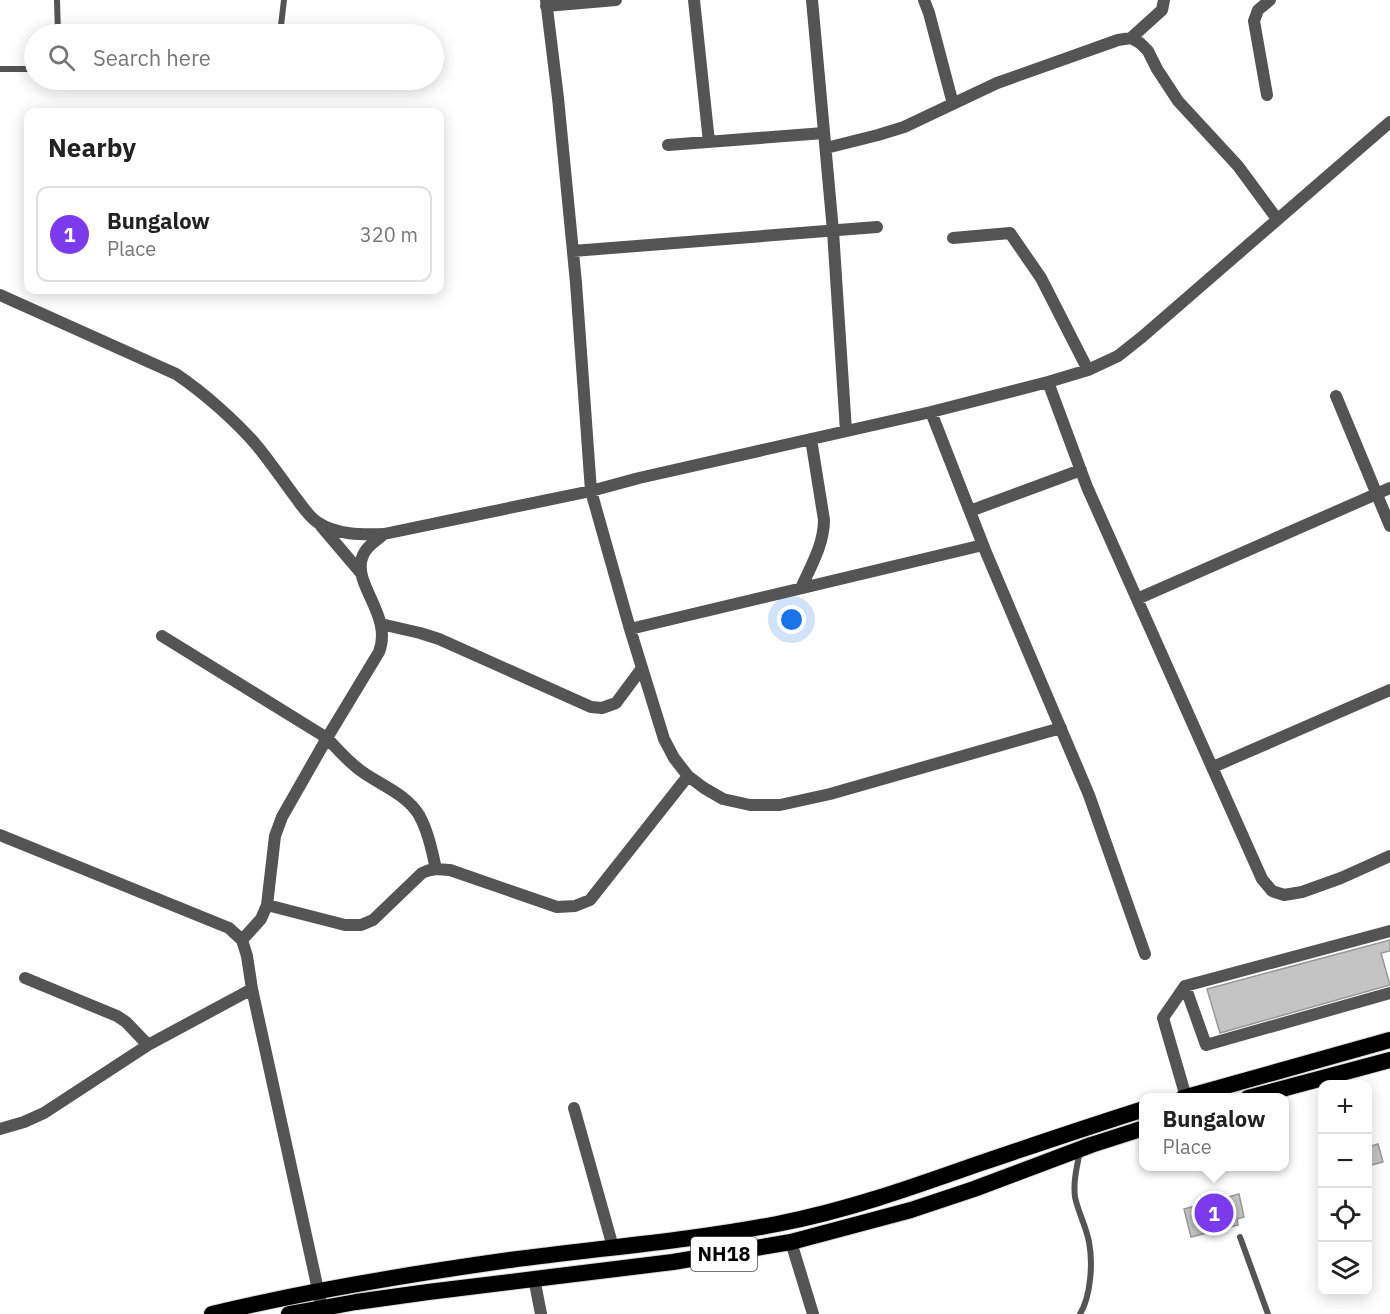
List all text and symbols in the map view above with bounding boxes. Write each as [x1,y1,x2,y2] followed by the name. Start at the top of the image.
[24,24,444,90] search box
[45,41,78,74] icon: search
[93,43,211,72] text: Search here
[48,130,136,164] text: Nearby
[107,206,210,235] text: Bungalow
[64,221,76,248] text: 1
[360,221,418,248] text: 320 m
[107,235,156,262] text: Place
[777,605,806,634] your location
[1318,1080,1372,1296] map controls
[1318,1080,1372,1134] button: +
[1139,1093,1289,1171] popup
[1163,1104,1265,1133] text: Bungalow
[1163,1133,1212,1160] text: Place
[1318,1134,1372,1188] button: −
[1318,1188,1372,1242] button: locate
[1194,1190,1234,1236] pin: 1
[691,1237,757,1271] road number: NH18
[1318,1242,1372,1296] button: layers

